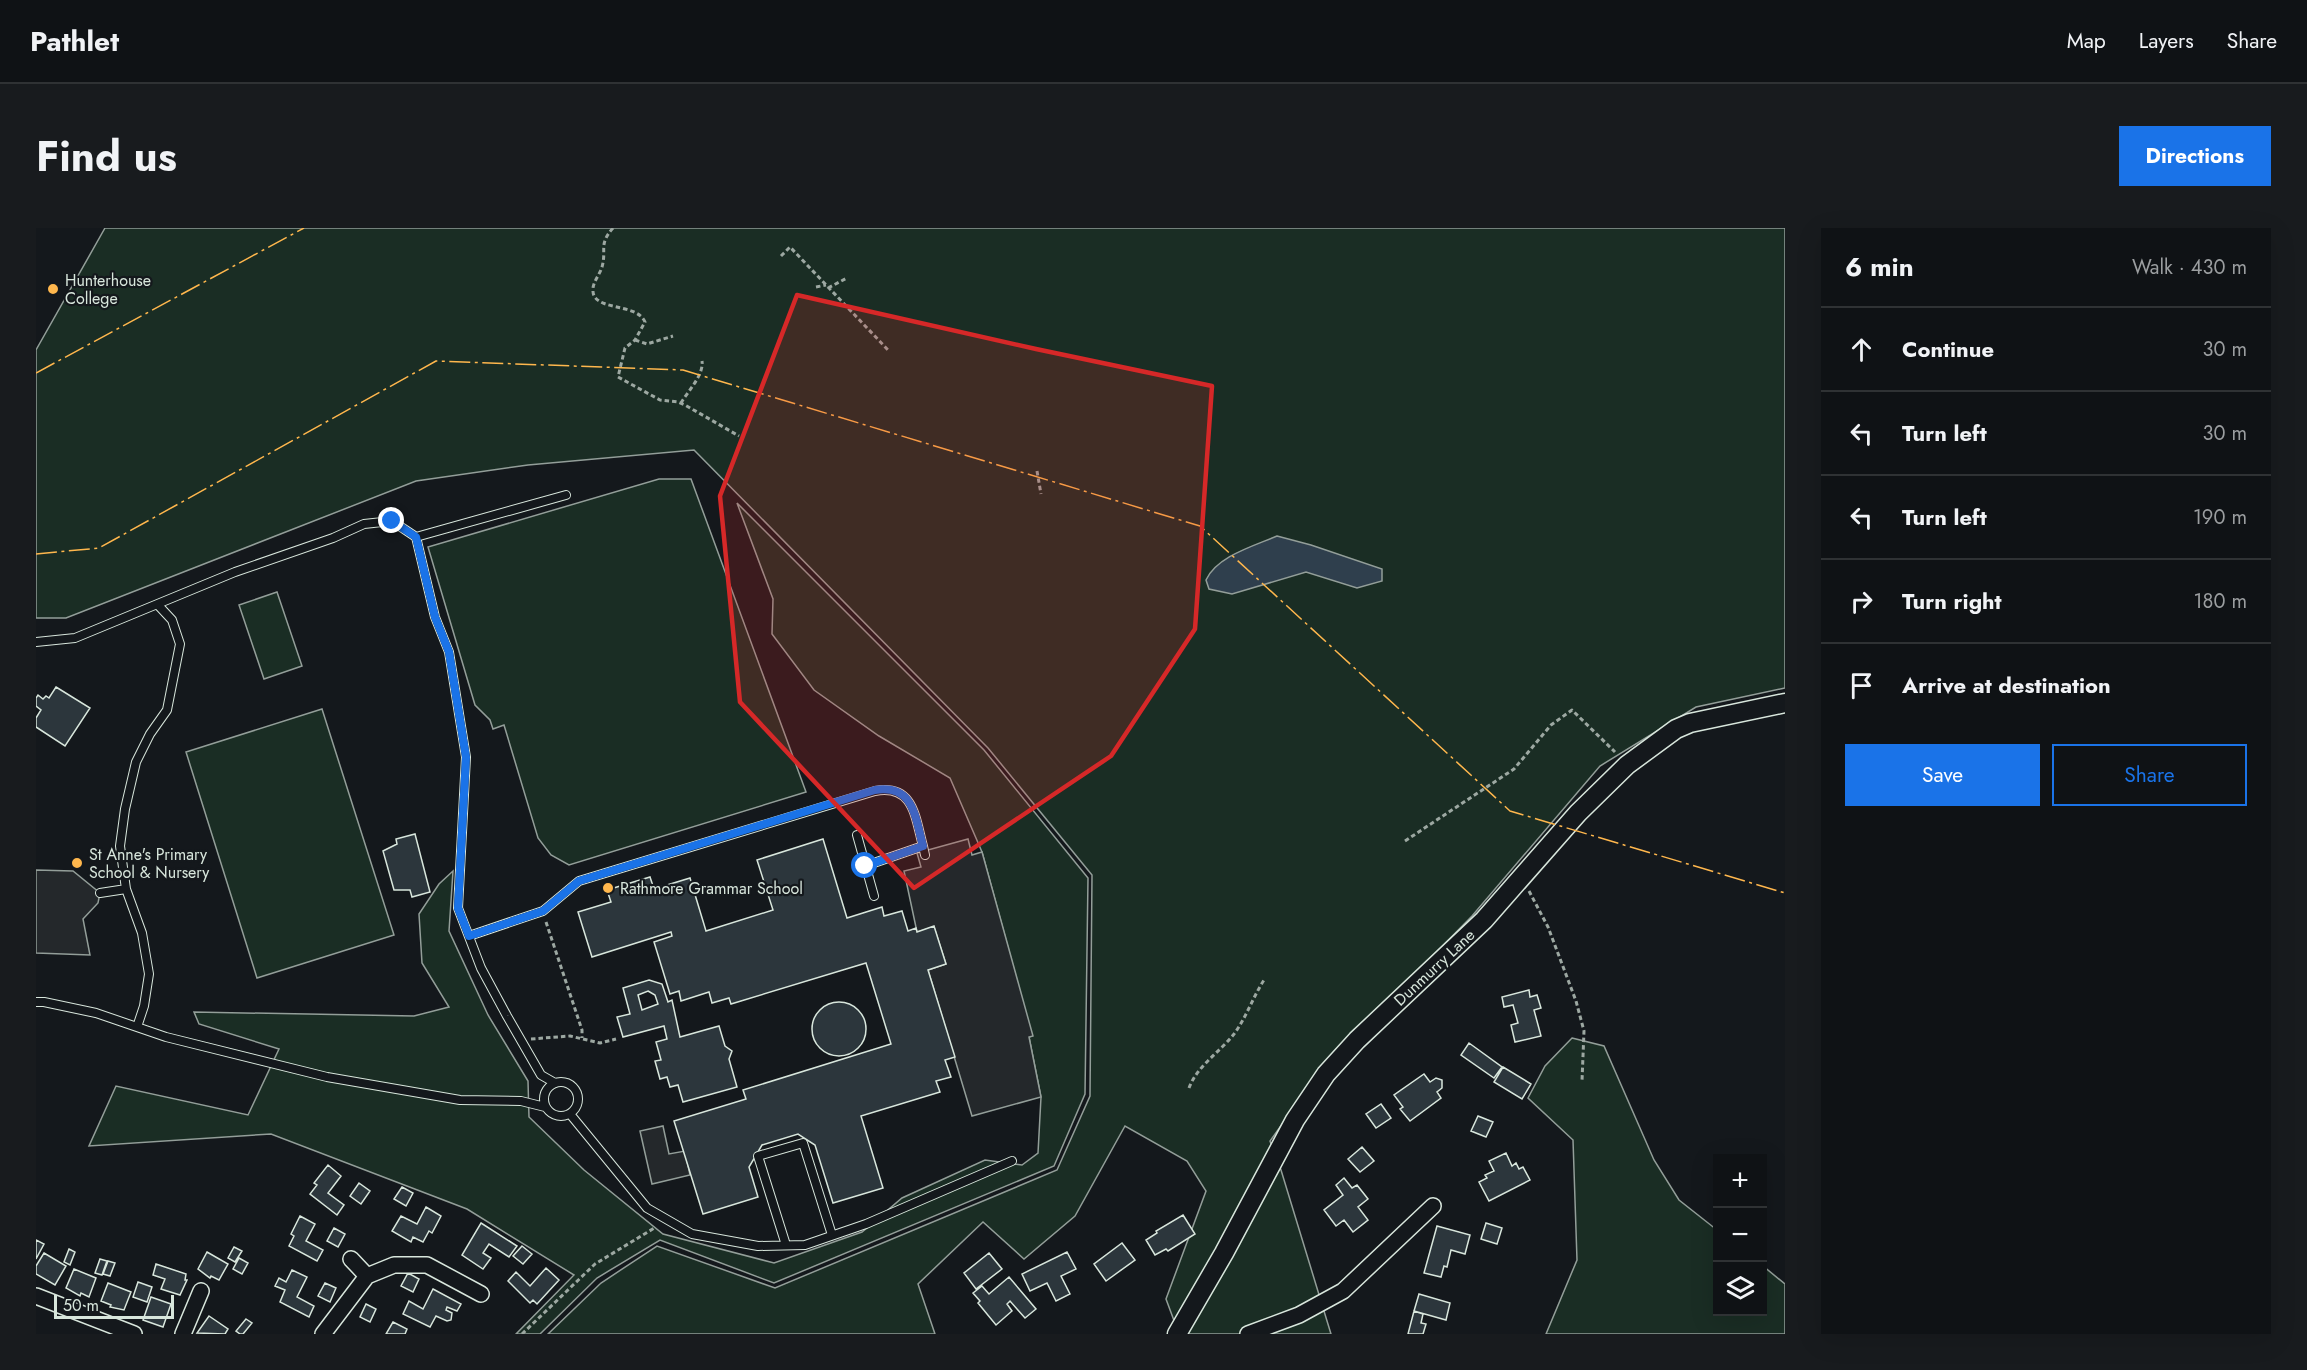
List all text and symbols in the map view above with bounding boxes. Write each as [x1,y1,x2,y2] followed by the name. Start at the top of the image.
[30,21,119,62] text: Pathlet
[2067,26,2106,56] text: Map
[2139,26,2194,56] text: Layers
[2227,26,2277,56] text: Share
[36,126,177,187] text: Find us
[2119,126,2271,186] button: Directions
[1845,248,1914,286] text: 6 min
[2132,253,2247,282] text: Walk · 430 m
[65,269,151,310] place label: Hunterhouse College
[46,282,60,296] marker: Hunterhouse College
[1845,333,1878,366] icon: ahead
[1902,333,1994,365] text: Continue
[2202,335,2247,364] text: 30 m
[1845,417,1878,450] icon: left
[1902,417,1987,449] text: Turn left
[2202,419,2247,448] text: 30 m
[1845,501,1878,534] icon: left
[1902,501,1987,533] text: Turn left
[2193,503,2247,532] text: 190 m
[378,507,404,533] route end
[1845,585,1878,618] icon: right
[1902,585,2002,617] text: Turn right
[2193,587,2247,616] text: 180 m
[1845,669,1878,702] icon: arrive
[1902,669,2111,701] text: Arrive at destination
[1845,744,2040,806] button: Save
[2052,744,2247,806] button: Share
[89,843,210,884] place label: St Anne's Primary School & Nursery
[851,852,877,878] route start
[70,856,84,870] marker: St Anne's Primary School & Nursery
[620,877,803,900] place label: Rathmore Grammar School
[601,881,615,895] marker: Rathmore Grammar School
[1389,924,1480,1011] street label: Dunmurry Lane
[1713,1154,1767,1316] map controls
[1713,1154,1767,1208] button: +
[1713,1208,1767,1262] button: −
[1713,1262,1767,1316] button: layers
[54,1292,174,1320] scale bar
[63,1294,99,1317] text: 50 m

